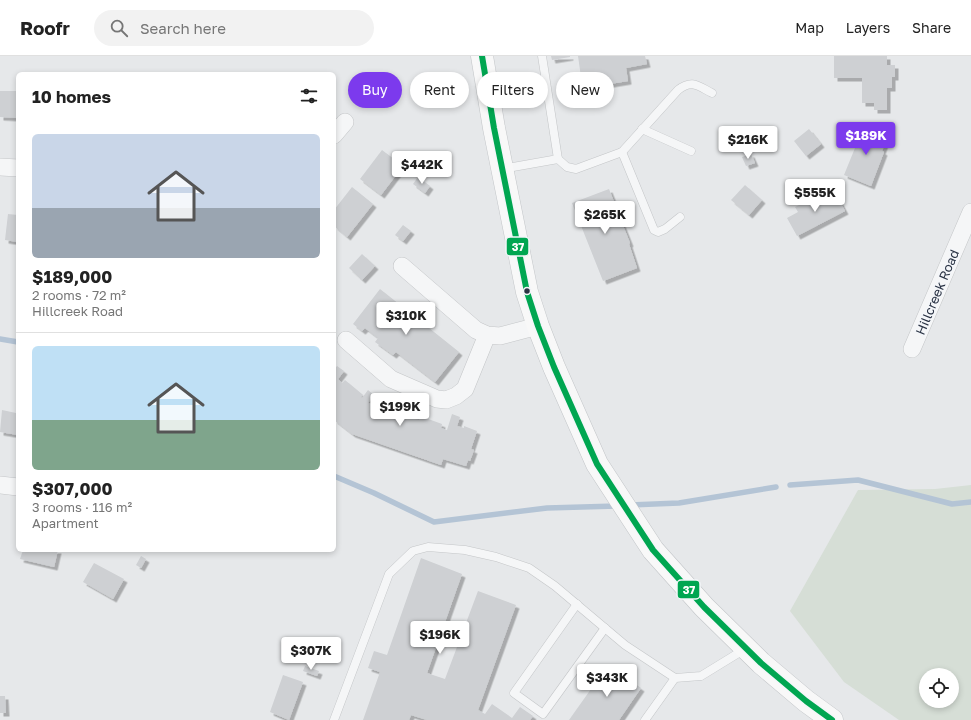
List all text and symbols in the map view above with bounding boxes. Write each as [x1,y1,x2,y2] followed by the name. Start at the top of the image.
[94,10,374,46] search box
[20,16,70,39] text: Roofr
[108,17,130,39] icon: search
[140,19,226,37] text: Search here
[795,19,824,36] text: Map
[846,19,890,36] text: Layers
[912,19,951,36] text: Share
[348,72,402,108] chip: Buy
[410,72,469,108] chip: Rent
[477,72,548,108] chip: Filters
[556,72,614,108] chip: New
[298,85,320,107] icon: filters
[32,86,111,107] text: 10 homes
[838,122,894,156] pin: $189K
[720,126,776,160] pin: $216K
[845,127,887,143] text: $189K
[727,131,769,147] text: $216K
[394,151,450,185] pin: $442K
[401,156,443,172] text: $442K
[140,160,212,232] icon: home
[787,179,843,213] pin: $555K
[794,184,836,200] text: $555K
[577,201,633,235] pin: $265K
[584,206,626,222] text: $265K
[506,237,529,256] line badge: 37
[512,240,524,253] text: 37
[912,247,962,337] street label: Hillcreek Road
[32,266,112,287] text: $189,000
[522,286,532,296] unlabelled marker
[32,287,126,303] text: 2 rooms · 72 m²
[378,302,434,336] pin: $310K
[32,303,123,319] text: Hillcreek Road
[385,307,427,323] text: $310K
[140,372,212,444] icon: home
[372,393,428,427] pin: $199K
[379,398,421,414] text: $199K
[32,478,113,499] text: $307,000
[32,499,132,515] text: 3 rooms · 116 m²
[32,515,99,531] text: Apartment
[677,580,700,599] line badge: 37
[683,583,695,596] text: 37
[412,621,468,655] pin: $196K
[419,626,461,642] text: $196K
[283,637,339,671] pin: $307K
[290,642,332,658] text: $307K
[579,664,635,698] pin: $343K
[919,668,959,708] map controls
[919,668,959,708] button: locate
[586,669,628,685] text: $343K

